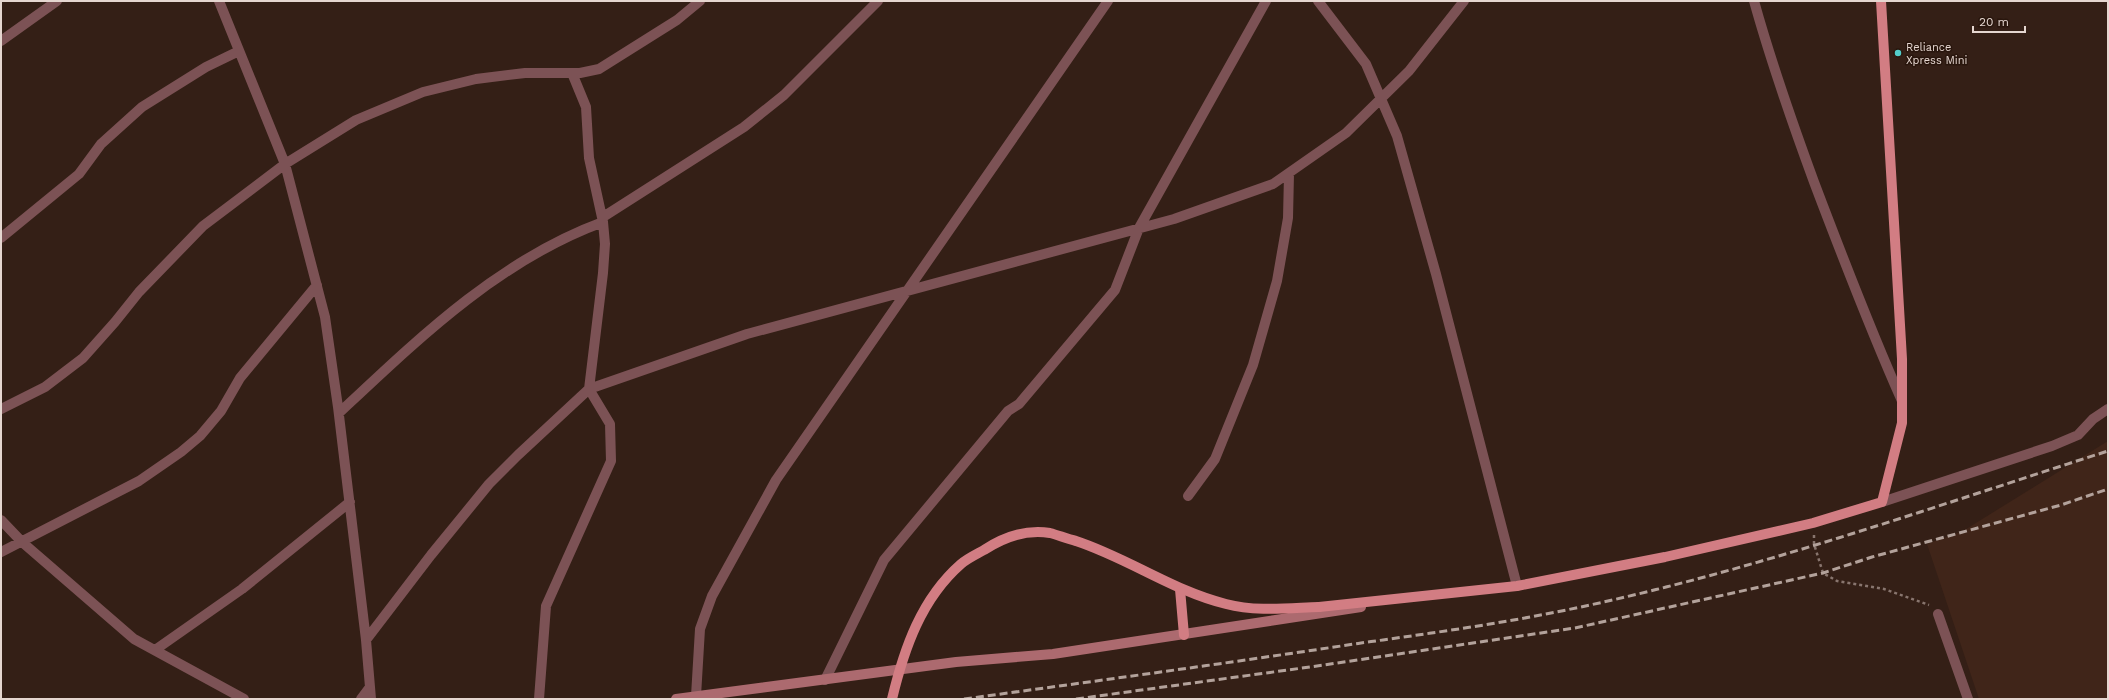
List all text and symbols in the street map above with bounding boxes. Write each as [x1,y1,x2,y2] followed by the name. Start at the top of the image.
[1973,8,2025,34] scale bar
[1979,15,2009,29] text: 20 m
[1906,41,1968,67] place label: Reliance Xpress Mini
[1893,48,1903,58] marker: Reliance Xpress Mini

